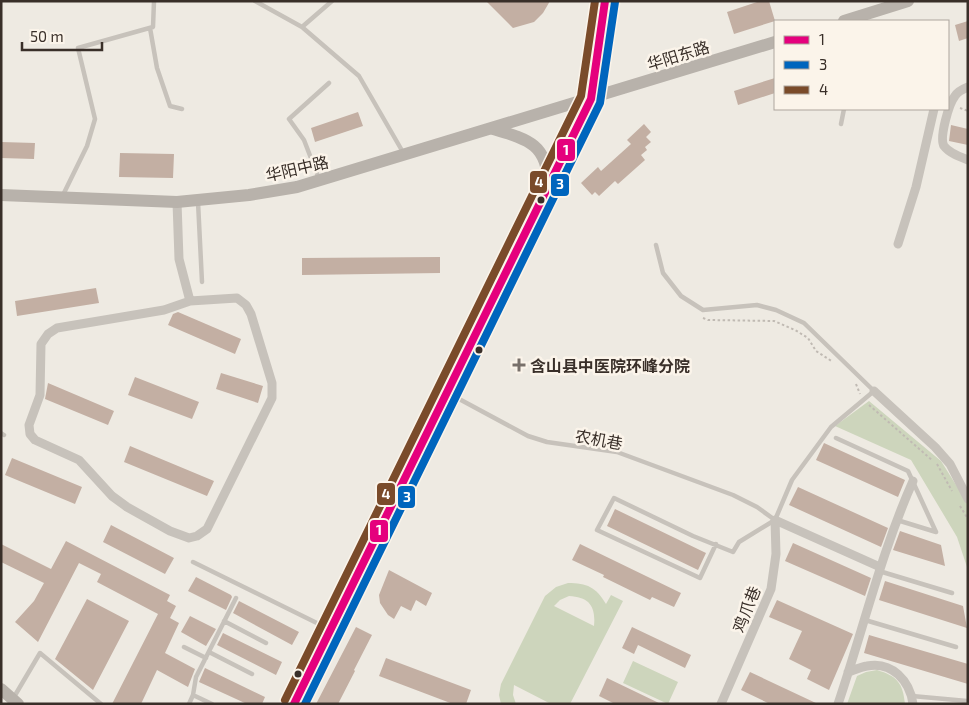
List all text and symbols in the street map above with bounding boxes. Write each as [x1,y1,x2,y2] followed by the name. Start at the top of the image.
[22,20,102,52] scale bar
[774,20,949,110] legend
[30,27,64,45] text: 50 m
[819,30,825,48] text: 1
[645,37,711,73] street label: 华阳东路
[819,55,827,73] text: 3
[819,80,828,98] text: 4
[556,138,576,162] line badge: 1
[563,141,569,158] text: 1
[264,152,330,184] street label: 华阳中路
[529,170,548,194] line badge: 4
[535,173,544,190] text: 4
[550,173,570,197] line badge: 3
[556,175,564,192] text: 3
[536,195,546,205] unlabelled marker
[474,345,484,355] unlabelled marker
[530,356,690,375] place label: 含山县中医院环峰分院
[512,358,526,372] marker: 含山县中医院环峰分院
[574,425,624,453] street label: 农机巷
[376,482,396,506] line badge: 4
[382,485,391,502] text: 4
[397,485,416,509] line badge: 3
[403,488,411,505] text: 3
[369,519,389,543] line badge: 1
[376,521,382,538] text: 1
[728,583,764,635] street label: 鸡爪巷
[293,669,303,679] unlabelled marker

